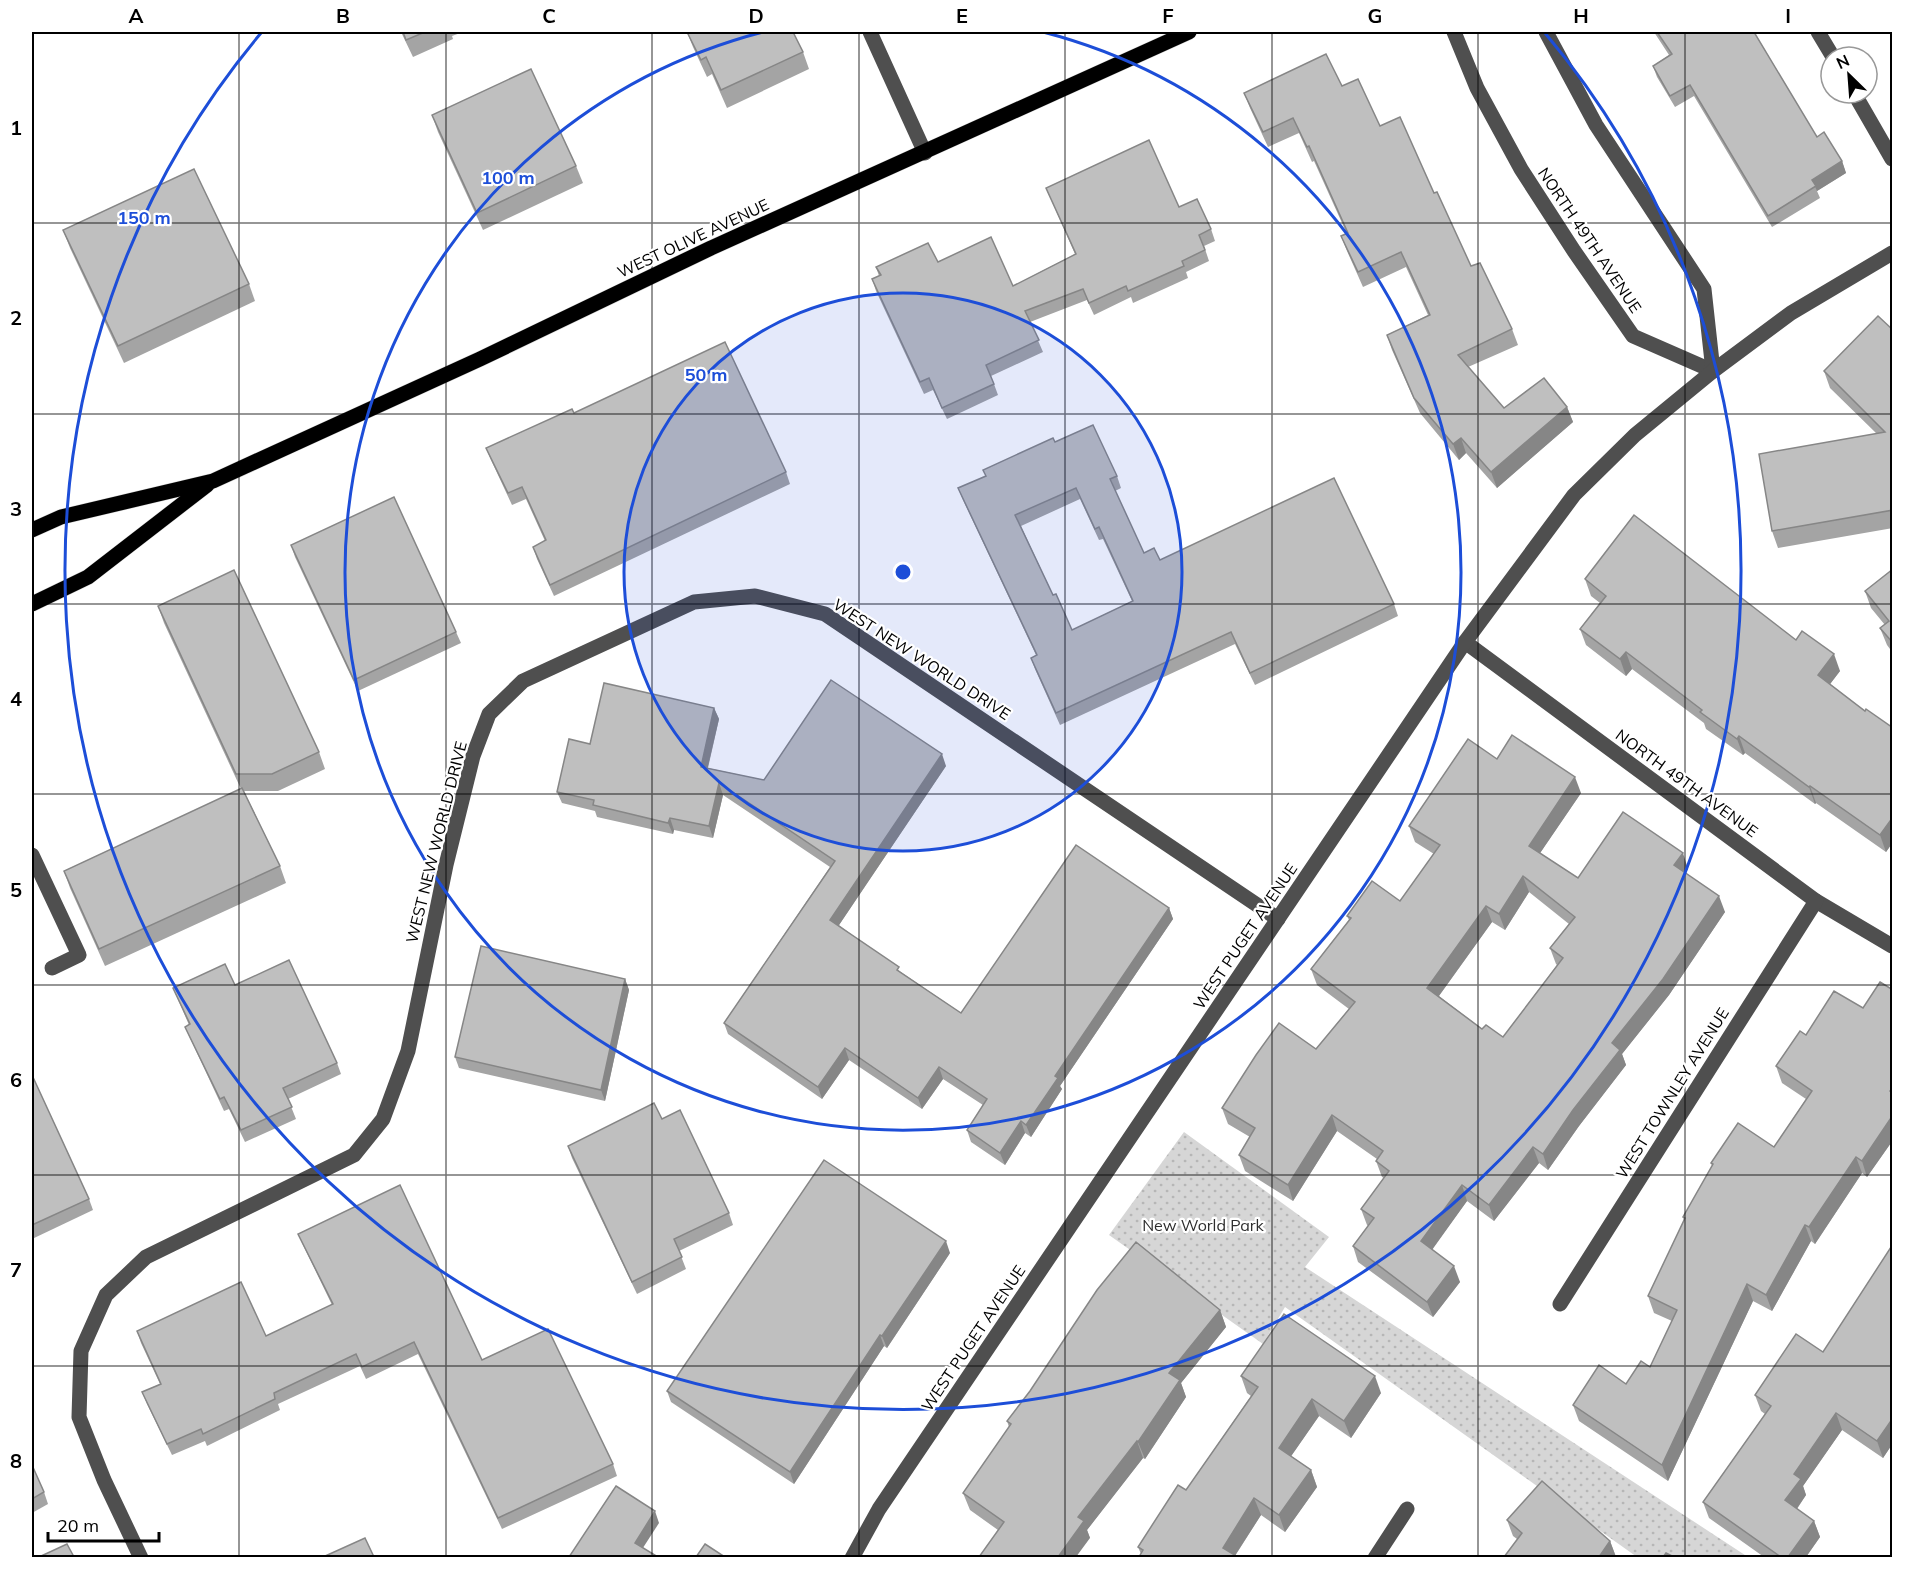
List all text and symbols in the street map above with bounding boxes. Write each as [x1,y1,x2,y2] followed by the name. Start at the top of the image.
[129,3,144,28] text: A
[336,3,350,28] text: B
[542,3,556,28] text: C
[748,3,764,28] text: D
[956,3,968,28] text: E
[1162,3,1174,28] text: F
[1368,3,1382,28] text: G
[1573,3,1589,28] text: H
[1785,3,1791,28] text: I
[1819,45,1879,105] north arrow
[1833,50,1852,73] text: N
[10,115,22,140] text: 1
[1534,164,1646,316] street label: NORTH 49TH AVENUE
[481,166,535,189] text: 100 m
[614,194,772,282] street label: WEST OLIVE AVENUE
[117,206,171,229] text: 150 m
[10,305,22,330] text: 2
[685,363,727,386] text: 50 m
[10,496,22,521] text: 3
[893,562,913,582] centre of rings
[830,594,1014,724] street label: WEST NEW WORLD DRIVE
[10,686,22,711] text: 4
[1612,725,1762,841] street label: NORTH 49TH AVENUE
[401,739,471,945] street label: WEST NEW WORLD DRIVE
[1189,859,1301,1013] street label: WEST PUGET AVENUE
[10,877,22,902] text: 5
[1611,1004,1733,1182] street label: WEST TOWNLEY AVENUE
[10,1067,22,1092] text: 6
[1142,1215,1265,1235] park label: New World Park
[10,1257,22,1282] text: 7
[917,1261,1029,1415] street label: WEST PUGET AVENUE
[10,1448,22,1473] text: 8
[48,1505,159,1543] scale bar
[57,1514,99,1537] text: 20 m

